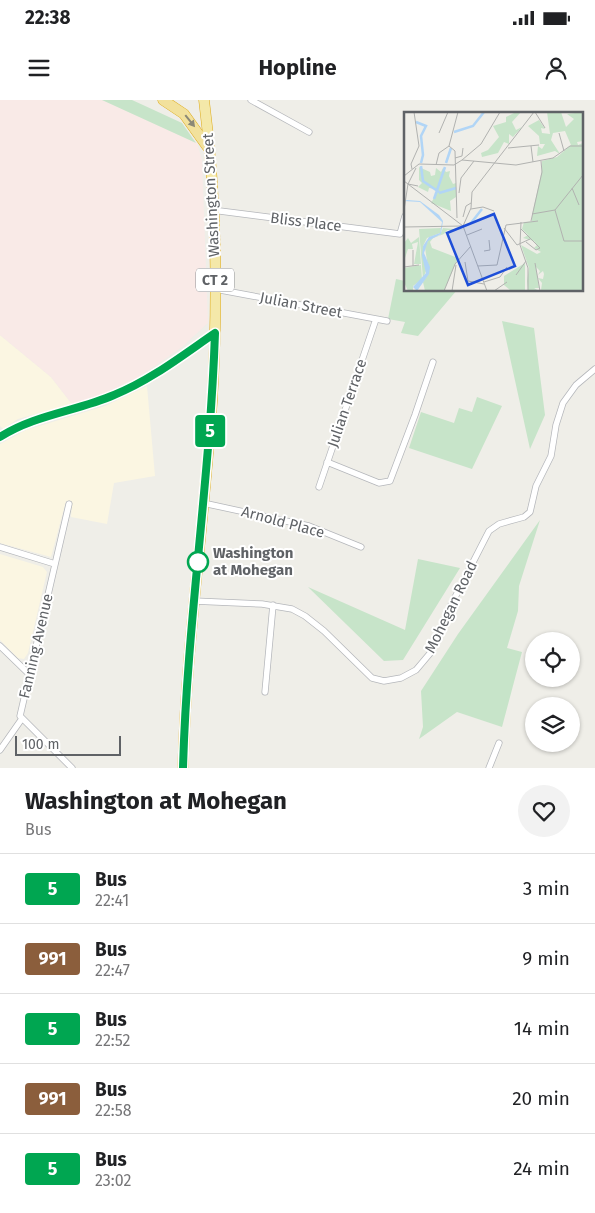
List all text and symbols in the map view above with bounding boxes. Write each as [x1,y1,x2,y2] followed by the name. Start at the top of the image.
[25,6,70,29] text: 22:38
[25,54,53,82] icon: menu
[258,54,337,81] text: Hopline
[542,54,570,82] icon: person
[404,112,582,291] inset map
[184,114,196,126] one-way arrow
[199,132,223,257] street label: Washington Street
[269,209,343,235] street label: Bliss Place
[196,268,234,292] road number: CT 2
[258,288,344,322] street label: Julian Street
[323,356,371,450] street label: Julian Terrace
[194,415,226,447] line badge: 5
[205,420,215,442] text: 5
[239,502,327,542] street label: Arnold Place
[213,544,293,579] place label: Washington at Mohegan
[187,551,209,573] marker: Washington at Mohegan
[421,558,481,656] street label: Mohegan Road
[15,592,57,700] street label: Fanning Avenue
[525,632,580,752] map controls
[525,632,580,687] button: locate
[525,697,580,752] button: layers
[15,733,121,756] scale bar
[22,736,59,753] text: 100 m
[518,785,570,837] button: heart
[25,787,287,815] text: Washington at Mohegan
[25,820,52,839] text: Bus
[95,868,127,891] text: Bus
[523,877,570,900] text: 3 min
[48,878,57,900] text: 5
[95,891,129,910] text: 22:41
[95,938,127,961] text: Bus
[522,947,570,970] text: 9 min
[38,948,67,970] text: 991
[95,961,130,980] text: 22:47
[95,1008,127,1031] text: Bus
[514,1017,570,1040] text: 14 min
[48,1018,57,1040] text: 5
[95,1031,131,1050] text: 22:52
[95,1078,127,1101] text: Bus
[512,1087,570,1110] text: 20 min
[38,1088,67,1110] text: 991
[95,1101,132,1120] text: 22:58
[95,1148,127,1171] text: Bus
[513,1157,570,1180] text: 24 min
[48,1158,57,1180] text: 5
[95,1171,131,1190] text: 23:02

